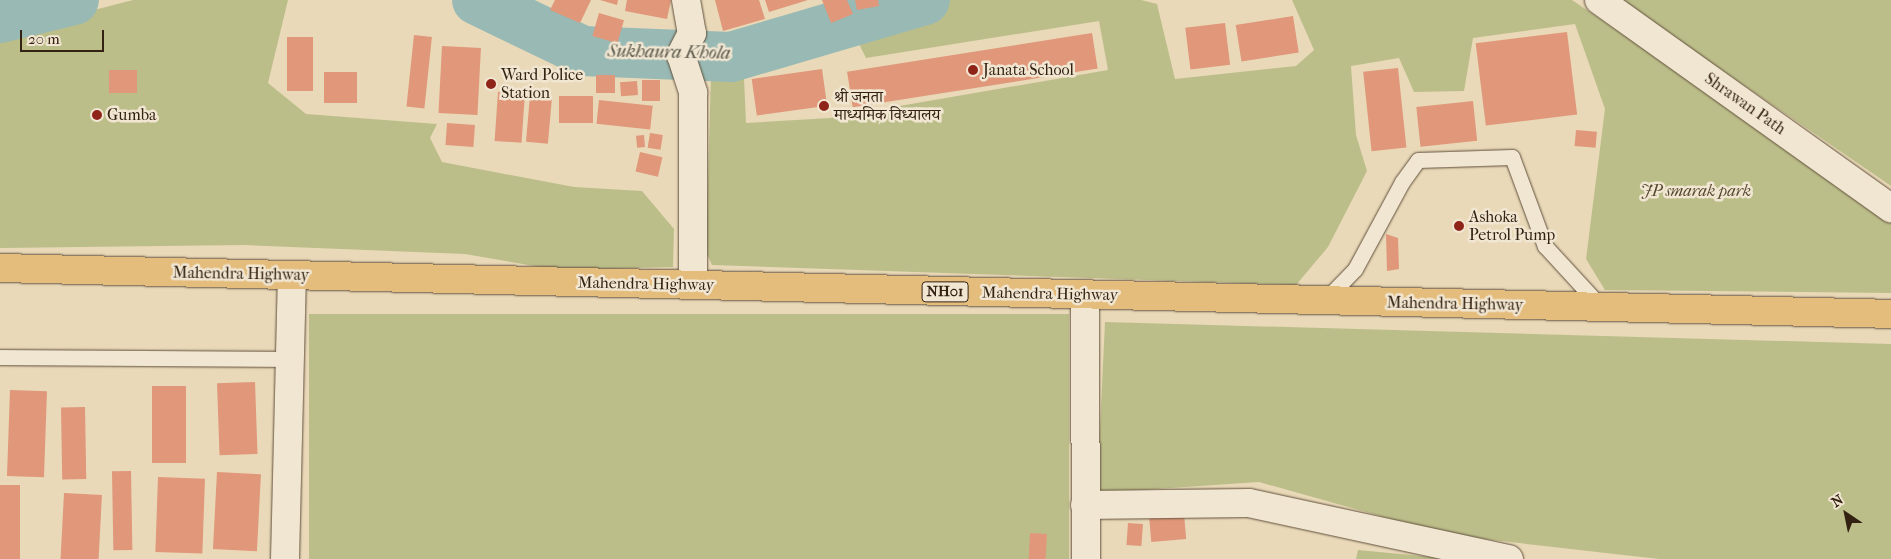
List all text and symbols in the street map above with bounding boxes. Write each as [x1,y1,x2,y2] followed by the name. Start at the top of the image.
[22,20,106,52] scale bar
[28,30,60,48] text: 20 m
[607,41,731,65] water label: Sukhaura Khola
[983,60,1074,80] place label: Janata School
[967,64,979,76] marker: Janata School
[501,65,583,103] place label: Ward Police Station
[1701,69,1789,139] street label: Shrawan Path
[485,78,497,90] marker: Ward Police Station
[834,87,941,125] place label: श्री जनता माध्यमिक विध्यालय
[818,100,830,112] marker: श्री जनता माध्यमिक विध्यालय
[107,105,156,125] place label: Gumba
[91,109,103,121] marker: Gumba
[1641,181,1751,201] park label: JP smarak park
[1469,207,1555,245] place label: Ashoka Petrol Pump
[1453,220,1465,232] marker: Ashoka Petrol Pump
[173,263,309,285] street label: Mahendra Highway
[578,273,714,295] street label: Mahendra Highway
[921,280,969,304] road number: NH01
[982,283,1118,305] street label: Mahendra Highway
[1387,293,1523,315] street label: Mahendra Highway
[1821,489,1871,539] north arrow
[1828,491,1846,511] text: N

